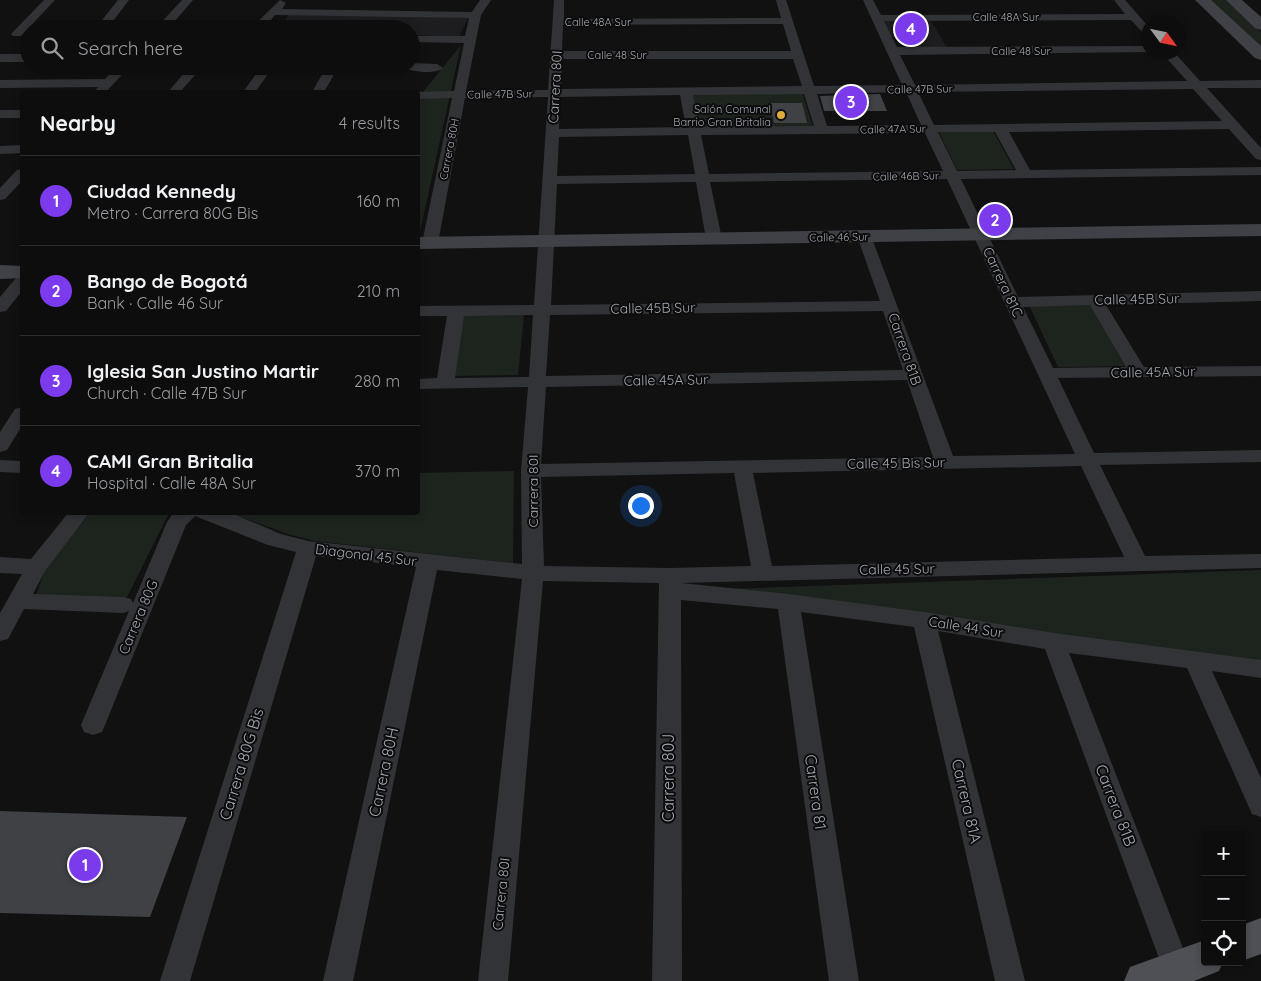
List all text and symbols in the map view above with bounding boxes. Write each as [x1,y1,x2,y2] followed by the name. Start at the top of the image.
[895,10,927,48] pin: 4
[973,10,1040,24] street label: Calle 48A Sur
[565,15,632,29] street label: Calle 48A Sur
[1141,15,1186,60] north arrow
[20,20,420,75] search box
[38,34,66,62] icon: search
[78,36,183,60] text: Search here
[991,44,1051,58] street label: Calle 48 Sur
[587,48,647,62] street label: Calle 48 Sur
[544,50,566,124] street label: Carrera 80I
[887,81,954,97] street label: Calle 47B Sur
[835,83,867,121] pin: 3
[467,86,534,102] street label: Calle 47B Sur
[673,102,771,129] place label: Salón Comunal Barrio Gran Britalia
[775,109,787,121] marker: Salón Comunal Barrio Gran Britalia
[40,110,116,136] text: Nearby
[339,113,400,133] text: 4 results
[436,117,462,181] street label: Carrera 80H
[860,121,927,137] street label: Calle 47A Sur
[873,168,940,184] street label: Calle 46B Sur
[87,179,236,203] text: Ciudad Kennedy
[53,191,59,211] text: 1
[357,191,400,211] text: 160 m
[979,201,1011,239] pin: 2
[87,203,258,223] text: Metro · Carrera 80G Bis
[809,229,870,245] street label: Calle 46 Sur
[979,244,1027,320] street label: Carrera 81C
[87,269,248,293] text: Bango de Bogotá
[51,281,61,301] text: 2
[357,281,400,301] text: 210 m
[1094,289,1180,309] street label: Calle 45B Sur
[87,293,223,313] text: Bank · Calle 46 Sur
[610,298,696,318] street label: Calle 45B Sur
[884,310,926,388] street label: Carrera 81B
[87,359,319,383] text: Iglesia San Justino Martir
[1110,362,1196,382] street label: Calle 45A Sur
[623,370,709,390] street label: Calle 45A Sur
[52,371,60,391] text: 3
[354,371,400,391] text: 280 m
[87,383,247,403] text: Church · Calle 47B Sur
[87,449,253,473] text: CAMI Gran Britalia
[847,453,946,473] street label: Calle 45 Bis Sur
[524,455,542,527] street label: Carrera 80I
[51,461,61,481] text: 4
[355,461,400,481] text: 370 m
[87,473,256,493] text: Hospital · Calle 48A Sur
[628,493,654,519] your location
[314,540,418,570] street label: Diagonal 45 Sur
[859,559,936,579] street label: Calle 45 Sur
[114,577,162,657] street label: Carrera 80G
[927,612,1005,642] street label: Calle 44 Sur
[214,706,268,822] street label: Carrera 80G Bis
[364,725,402,819] street label: Carrera 80H
[658,734,678,822] street label: Carrera 80J
[801,753,831,831] street label: Carrera 81
[948,757,986,845] street label: Carrera 81A
[1091,761,1141,849] street label: Carrera 81B
[1201,831,1246,966] map controls
[1201,831,1246,876] button: +
[69,846,101,884] pin: 1
[488,857,514,931] street label: Carrera 80I
[1201,876,1246,921] button: −
[1201,921,1246,966] button: locate

